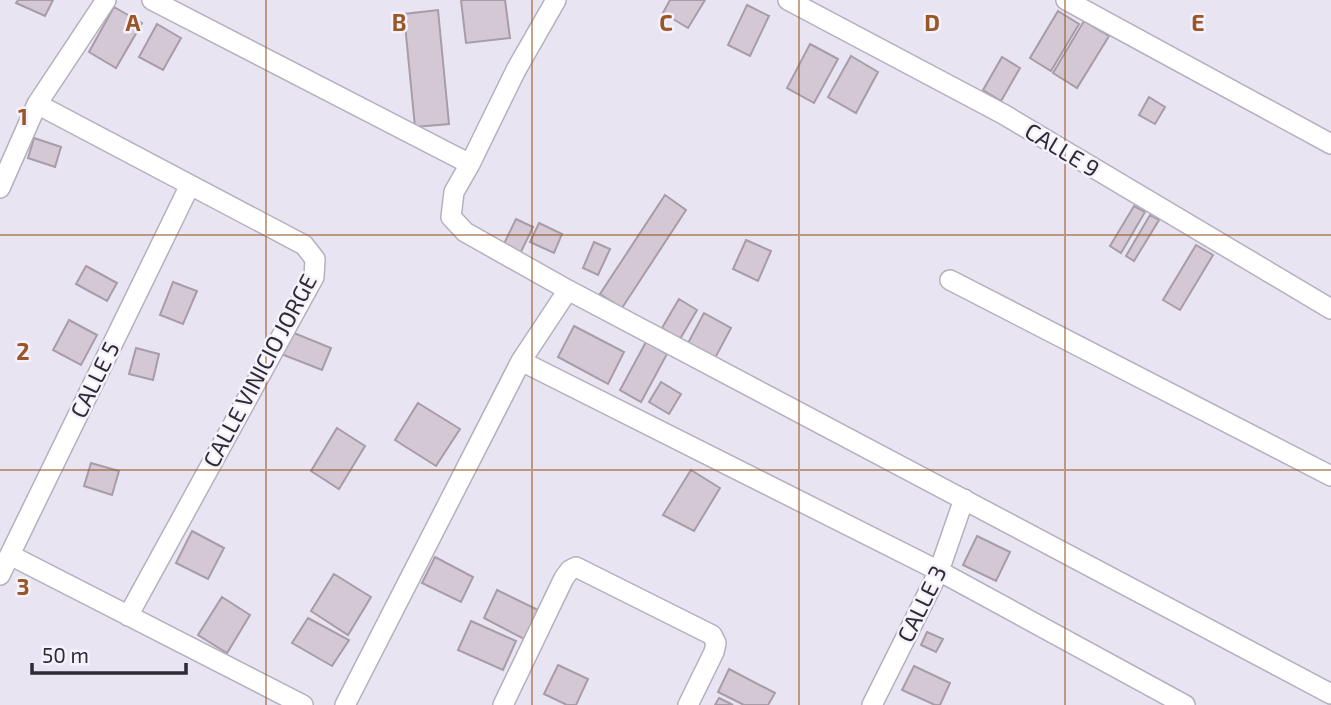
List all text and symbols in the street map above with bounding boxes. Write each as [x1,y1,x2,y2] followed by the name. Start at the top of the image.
[125,8,141,36] text: A
[392,8,406,36] text: B
[659,8,673,36] text: C
[924,8,940,36] text: D
[1191,8,1205,36] text: E
[18,102,28,130] text: 1
[1020,116,1105,182] street label: CALLE 9
[196,269,322,472] street label: CALLE VINICIO JORGE
[16,337,30,365] text: 2
[64,337,125,422] street label: CALLE 5
[891,561,952,646] street label: CALLE 3
[16,572,30,600] text: 3
[32,632,186,676] scale bar
[42,642,89,667] text: 50 m

